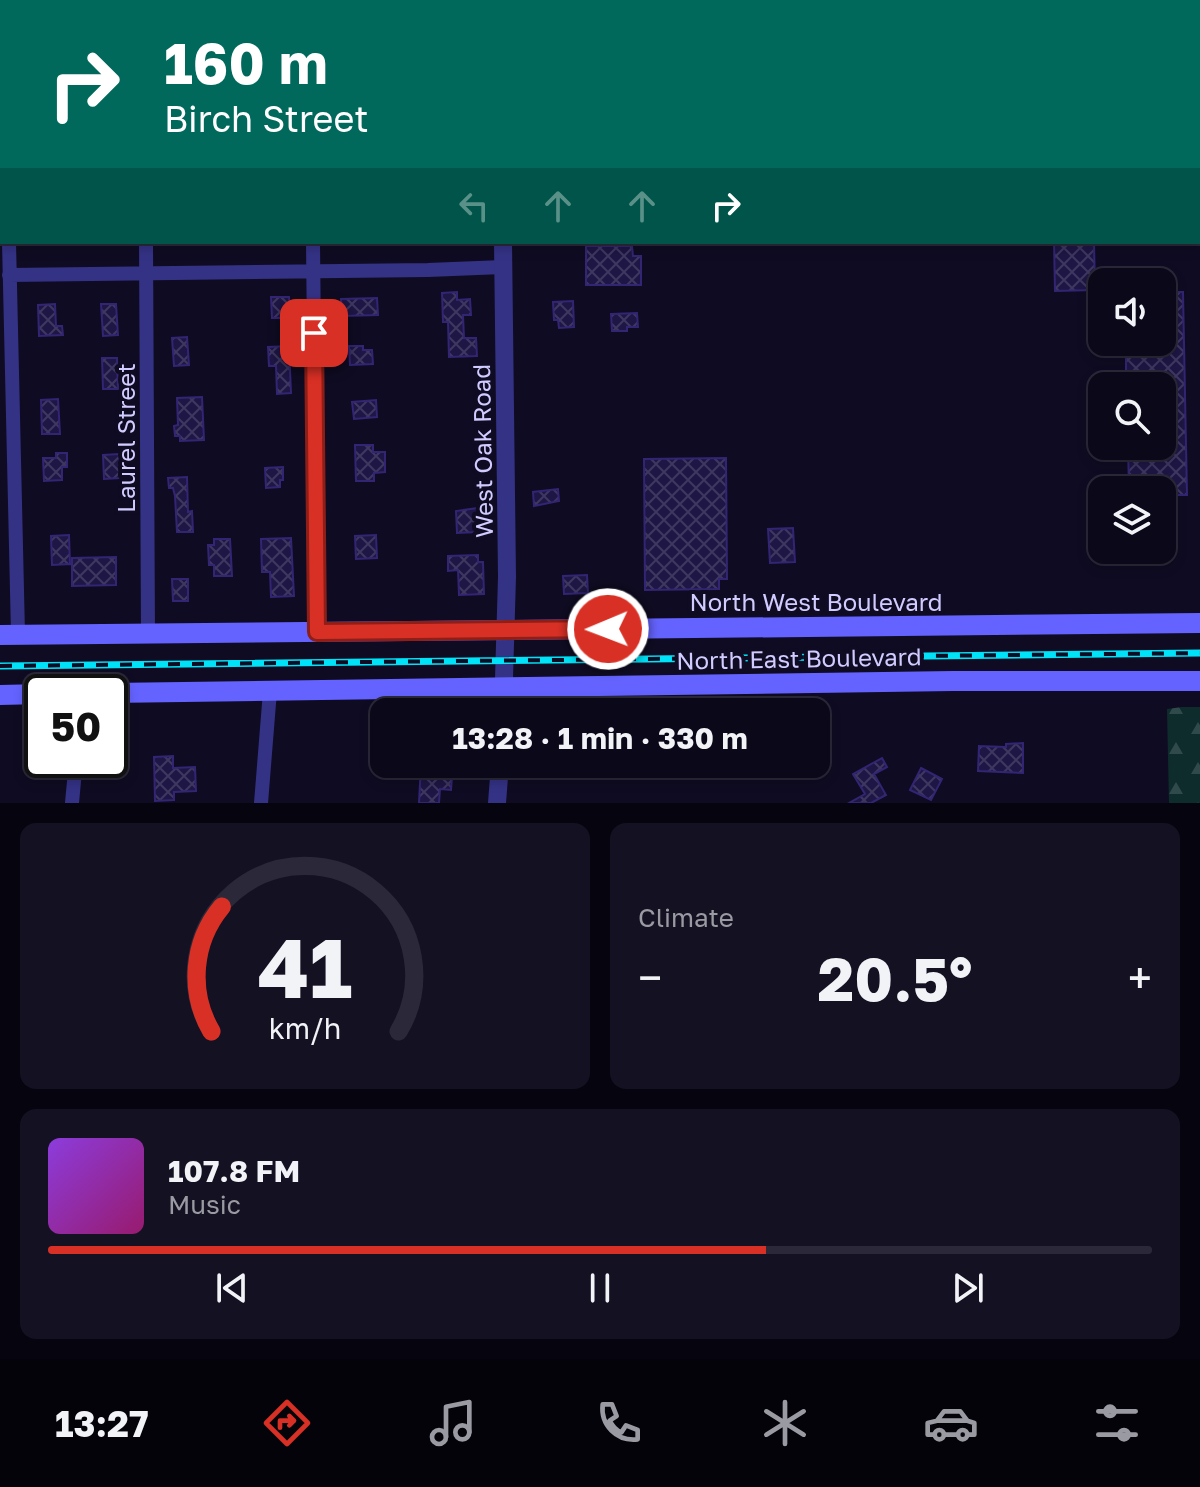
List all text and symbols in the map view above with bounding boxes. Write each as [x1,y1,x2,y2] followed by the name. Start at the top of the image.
[164,29,328,96] text: 160 m
[32,32,136,136] icon: right
[164,97,369,140] text: Birch Street
[452,184,496,228] icon: left
[536,184,580,228] icon: ahead
[620,184,664,228] icon: ahead
[704,184,748,228] icon: right
[1088,268,1176,564] map controls
[1088,268,1176,356] button: sound
[280,299,348,367] pin
[292,311,336,355] icon: arrive
[111,363,140,513] street label: Laurel Street
[466,364,498,538] street label: West Oak Road
[1088,372,1176,460] button: search
[1088,476,1176,564] button: layers
[566,587,650,671] position arrow
[689,587,943,616] street label: North West Boulevard
[676,641,922,675] street label: North East Boulevard
[24,674,128,778] speed limit sign: 50
[452,720,748,756] text: 13:28 · 1 min · 330 m
[638,902,734,933] text: Climate
[258,916,352,1016] text: 41
[818,942,972,1014] text: 20.5°
[638,951,662,1004] text: −
[1128,951,1152,1004] text: +
[269,1011,341,1045] text: km/h
[168,1153,300,1189] text: 107.8 FM
[168,1189,241,1220] text: Music
[210,1266,254,1310] icon: previous
[578,1266,622,1310] icon: pause
[946,1266,990,1310] icon: next
[259,1395,315,1451] icon: directions
[425,1395,481,1451] icon: music
[591,1395,647,1451] icon: phone
[757,1395,813,1451] icon: climate
[923,1395,979,1451] icon: car
[1089,1395,1145,1451] icon: filters
[55,1402,149,1445] text: 13:27

